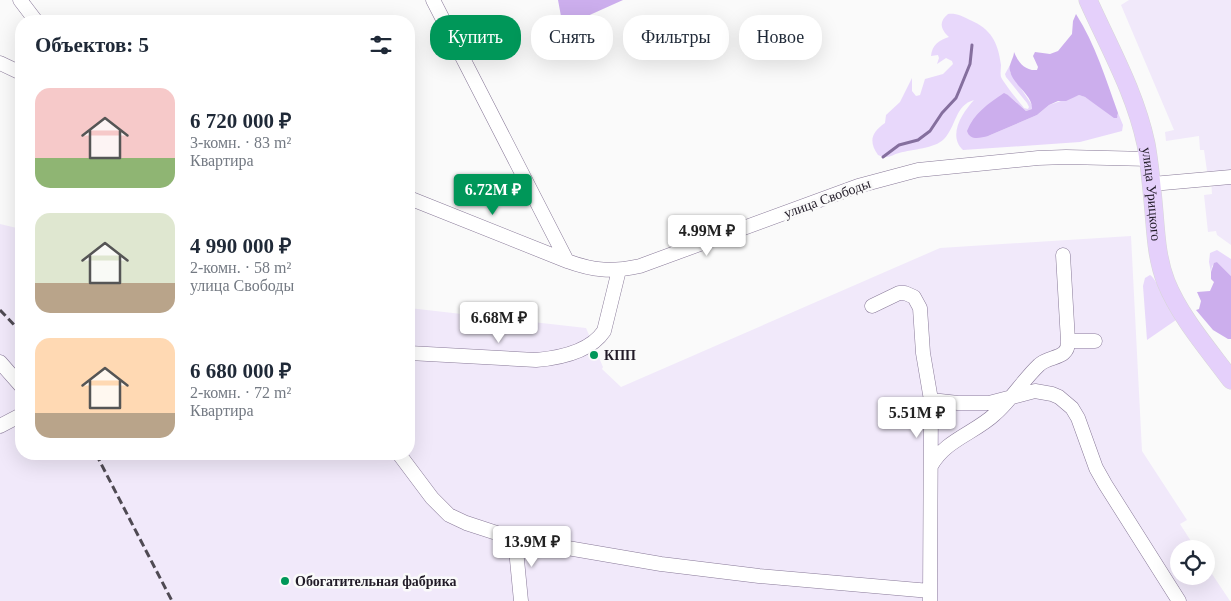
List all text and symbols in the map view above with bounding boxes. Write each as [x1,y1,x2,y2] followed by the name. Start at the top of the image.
[430,15,521,60] chip: Купить
[531,15,613,60] chip: Снять
[623,15,729,60] chip: Фильтры
[739,15,822,60] chip: Новое
[367,31,395,59] icon: filters
[35,33,149,57] text: Объектов: 5
[75,108,135,168] icon: home
[190,109,291,133] text: 6 720 000 ₽
[190,134,291,151] text: 3-комн. · 83 m²
[1139,146,1164,242] street label: улица Урицкого
[190,152,254,169] text: Квартира
[447,174,539,216] pin: 6.72M ₽
[782,176,873,221] street label: улица Свободы
[465,181,521,198] text: 6.72M ₽
[661,214,753,257] pin: 4.99M ₽
[679,222,735,239] text: 4.99M ₽
[75,233,135,293] icon: home
[190,234,291,258] text: 4 990 000 ₽
[190,259,291,276] text: 2-комн. · 58 m²
[190,277,294,294] text: улица Свободы
[453,302,545,344] pin: 6.68M ₽
[471,309,527,326] text: 6.68M ₽
[604,348,636,363] place label: КПП
[588,349,600,361] marker: КПП
[75,358,135,418] icon: home
[190,359,291,383] text: 6 680 000 ₽
[190,384,291,401] text: 2-комн. · 72 m²
[871,396,963,439] pin: 5.51M ₽
[190,402,254,419] text: Квартира
[889,404,945,421] text: 5.51M ₽
[486,526,578,568] pin: 13.9M ₽
[504,533,560,550] text: 13.9M ₽
[1170,540,1215,585] map controls
[1170,540,1215,585] button: locate
[295,574,457,589] place label: Обогатительная фабрика
[279,575,291,587] marker: Обогатительная фабрика

